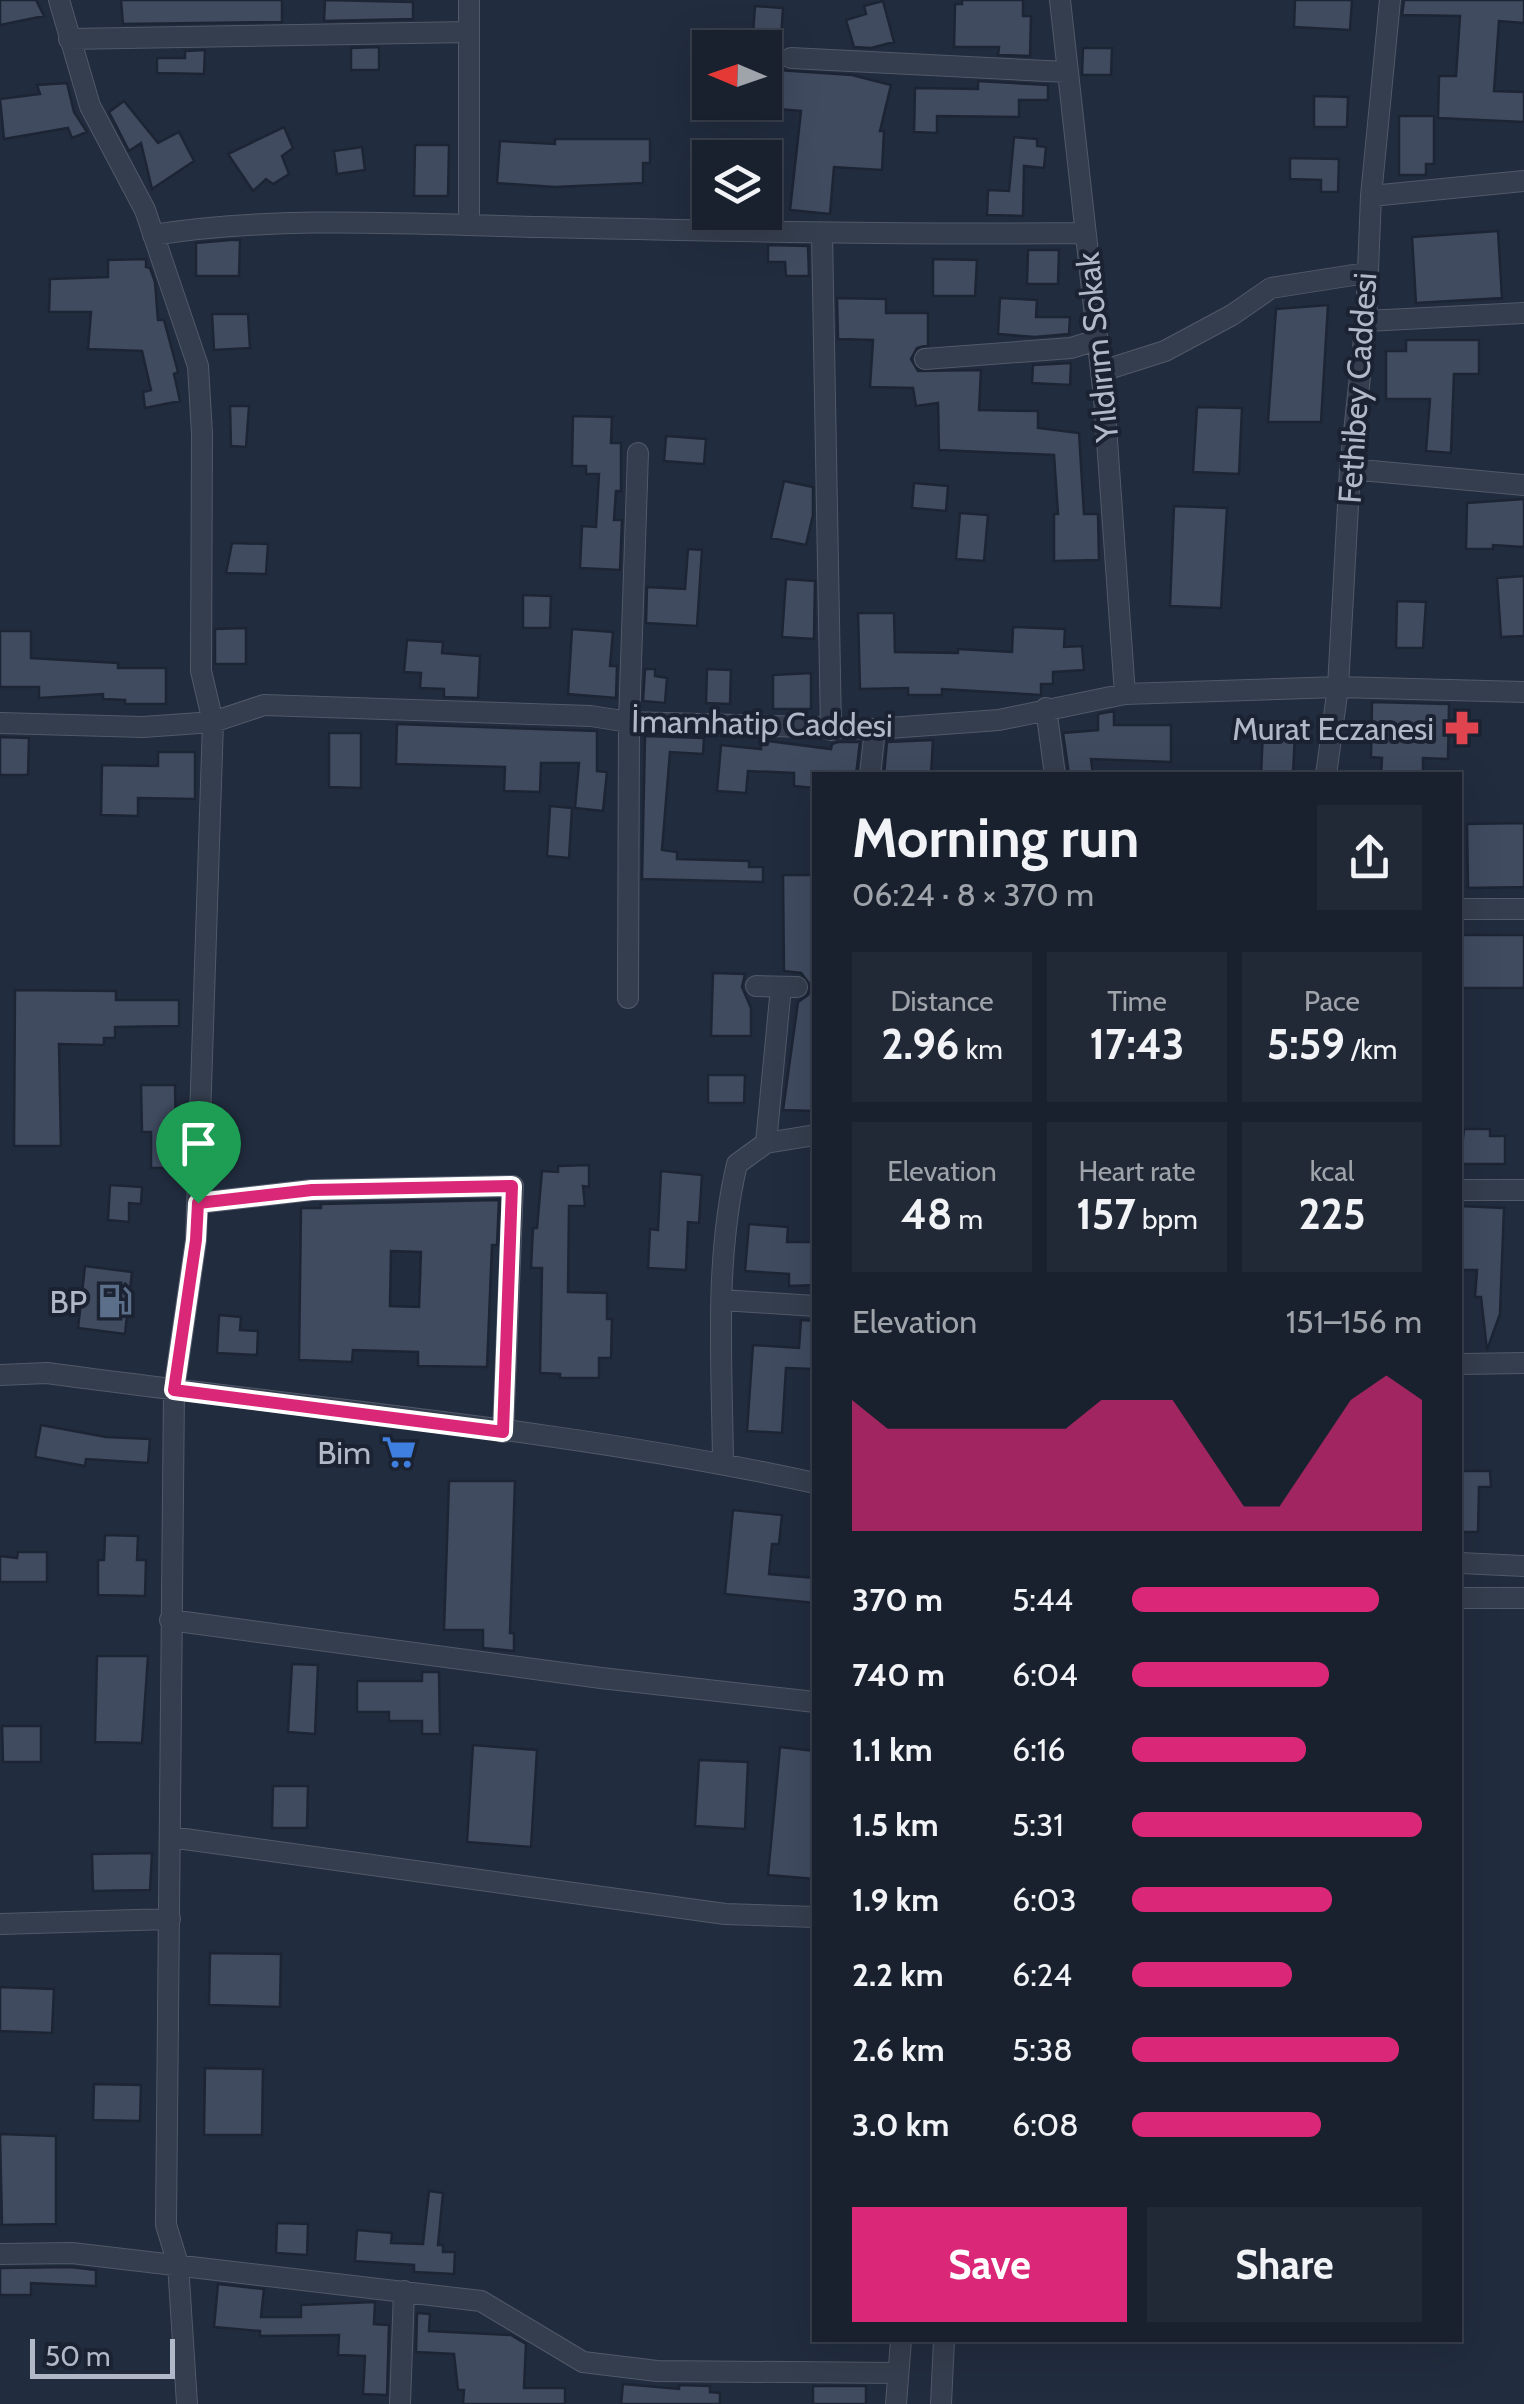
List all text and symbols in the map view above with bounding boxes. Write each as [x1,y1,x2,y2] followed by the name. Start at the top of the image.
[692,30,782,120] north arrow
[692,30,782,230] map controls
[692,140,782,230] button: layers
[1068,250,1126,445] street label: Yıldırım Sokak
[1329,271,1385,505] street label: Fethibey Caddesi
[631,701,893,745] street label: İmamhatip Caddesi
[1232,709,1434,748] place label: Murat Eczanesi
[1443,709,1481,747] pharmacy icon: Murat Eczanesi
[852,804,1139,871] text: Morning run
[1317,805,1422,910] button: share
[852,875,1094,914] text: 06:24 · 8 × 370 m
[890,984,994,1018] text: Distance
[1107,984,1167,1018] text: Time
[1304,984,1360,1018] text: Pace
[881,1018,959,1070] text: 2.96
[1090,1018,1184,1070] text: 17:43
[1267,1018,1345,1070] text: 5:59
[959,1032,1003,1066] text: km
[1345,1032,1397,1066] text: /km
[156,1101,241,1204] pin
[171,1116,226,1171] icon: arrive
[887,1154,997,1188] text: Elevation
[1078,1154,1196,1188] text: Heart rate
[1310,1154,1354,1188] text: kcal
[901,1188,952,1240] text: 48
[1076,1188,1136,1240] text: 157
[1299,1188,1366,1240] text: 225
[952,1202,983,1236] text: m
[1136,1202,1198,1236] text: bpm
[50,1282,87,1321] place label: BP
[96,1282,134,1320] fuel station icon: BP
[852,1302,977,1341] text: Elevation
[1286,1302,1422,1341] text: 151–156 m
[317,1433,371,1472] place label: Bim
[380,1433,418,1471] supermarket icon: Bim
[852,1580,943,1619] text: 370 m
[1012,1580,1073,1619] text: 5:44
[852,1655,945,1694] text: 740 m
[1012,1655,1078,1694] text: 6:04
[852,1730,933,1769] text: 1.1 km
[1012,1730,1065,1769] text: 6:16
[852,1805,939,1844] text: 1.5 km
[1012,1805,1064,1844] text: 5:31
[852,1880,939,1919] text: 1.9 km
[1012,1880,1076,1919] text: 6:03
[852,1955,944,1994] text: 2.2 km
[1012,1955,1072,1994] text: 6:24
[852,2030,945,2069] text: 2.6 km
[1012,2030,1073,2069] text: 5:38
[852,2105,949,2144] text: 3.0 km
[1012,2105,1079,2144] text: 6:08
[852,2207,1127,2322] button: Save
[1147,2207,1422,2322] button: Share
[30,2334,175,2378] scale bar
[45,2339,111,2373] text: 50 m

